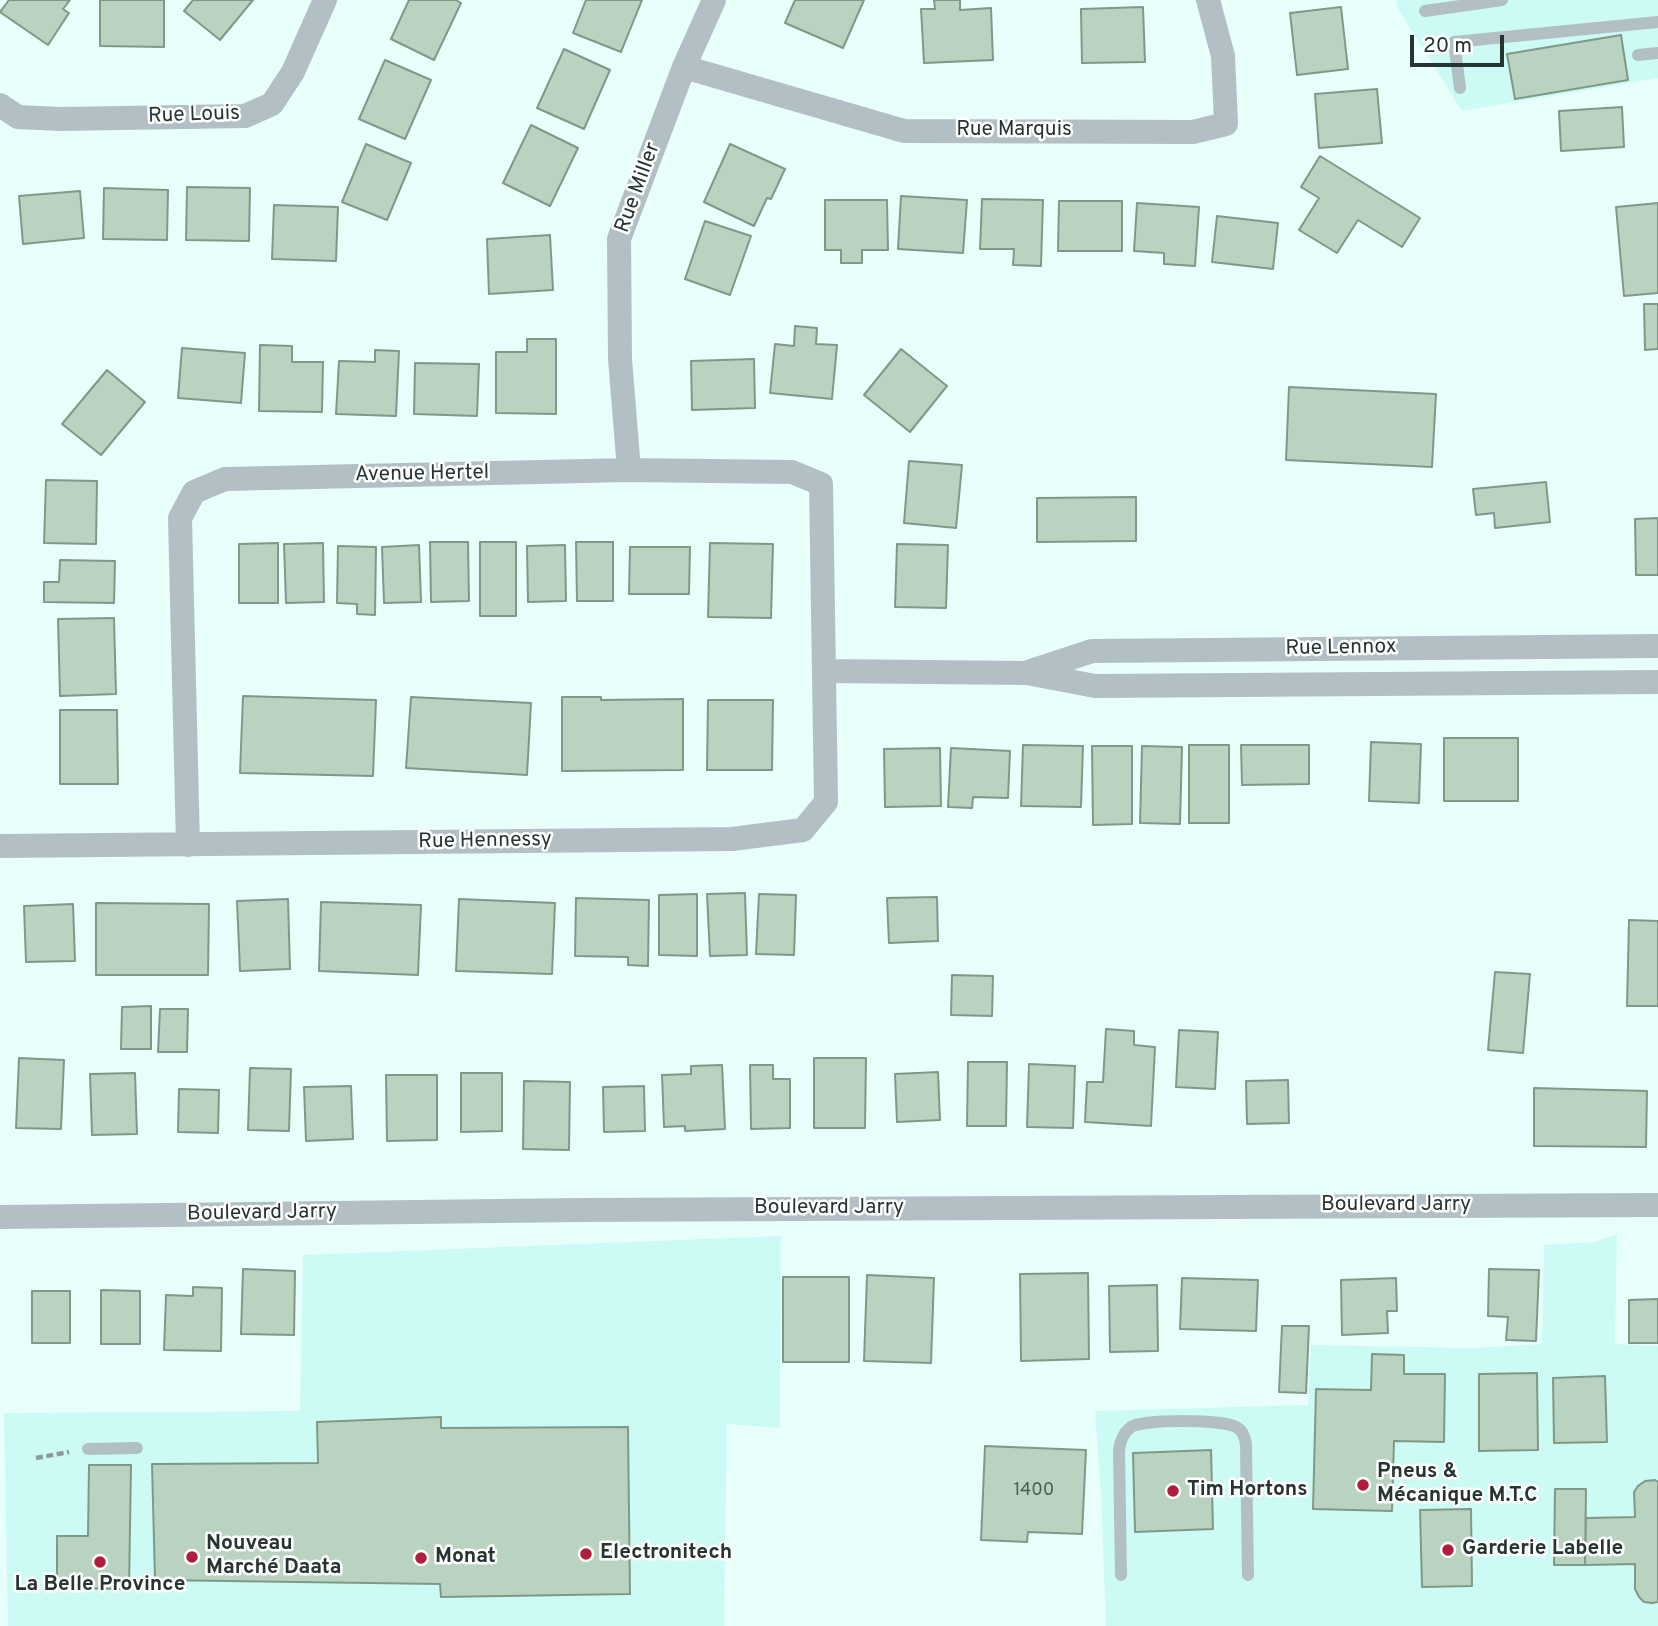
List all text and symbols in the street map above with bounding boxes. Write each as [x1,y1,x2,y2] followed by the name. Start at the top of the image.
[1413,21,1508,65] scale bar
[1423,33,1472,60] text: 20 m
[148,102,240,130] street label: Rue Louis
[956,118,1072,144] street label: Rue Marquis
[611,139,667,237] street label: Rue Miller
[355,461,489,489] street label: Avenue Hertel
[1285,635,1397,663] street label: Rue Lennox
[418,828,552,856] street label: Rue Hennessy
[1321,1193,1471,1219] street label: Boulevard Jarry
[754,1196,904,1222] street label: Boulevard Jarry
[187,1200,337,1228] street label: Boulevard Jarry
[1377,1460,1537,1510] place label: Pneus & Mécanique M.T.C
[1355,1477,1371,1493] marker: Pneus & Mécanique M.T.C
[1187,1478,1308,1504] place label: Tim Hortons
[1014,1480,1054,1502] house number: 1400
[1165,1483,1181,1499] marker: Tim Hortons
[206,1532,341,1582] place label: Nouveau Marché Daata
[1462,1537,1623,1563] place label: Garderie Labelle
[600,1541,732,1567] place label: Electronitech
[1440,1542,1456,1558] marker: Garderie Labelle
[435,1545,496,1571] place label: Monat
[578,1546,594,1562] marker: Electronitech
[184,1549,200,1565] marker: Nouveau Marché Daata
[413,1550,429,1566] marker: Monat
[92,1554,108,1570] marker: La Belle Province
[15,1573,185,1599] place label: La Belle Province

